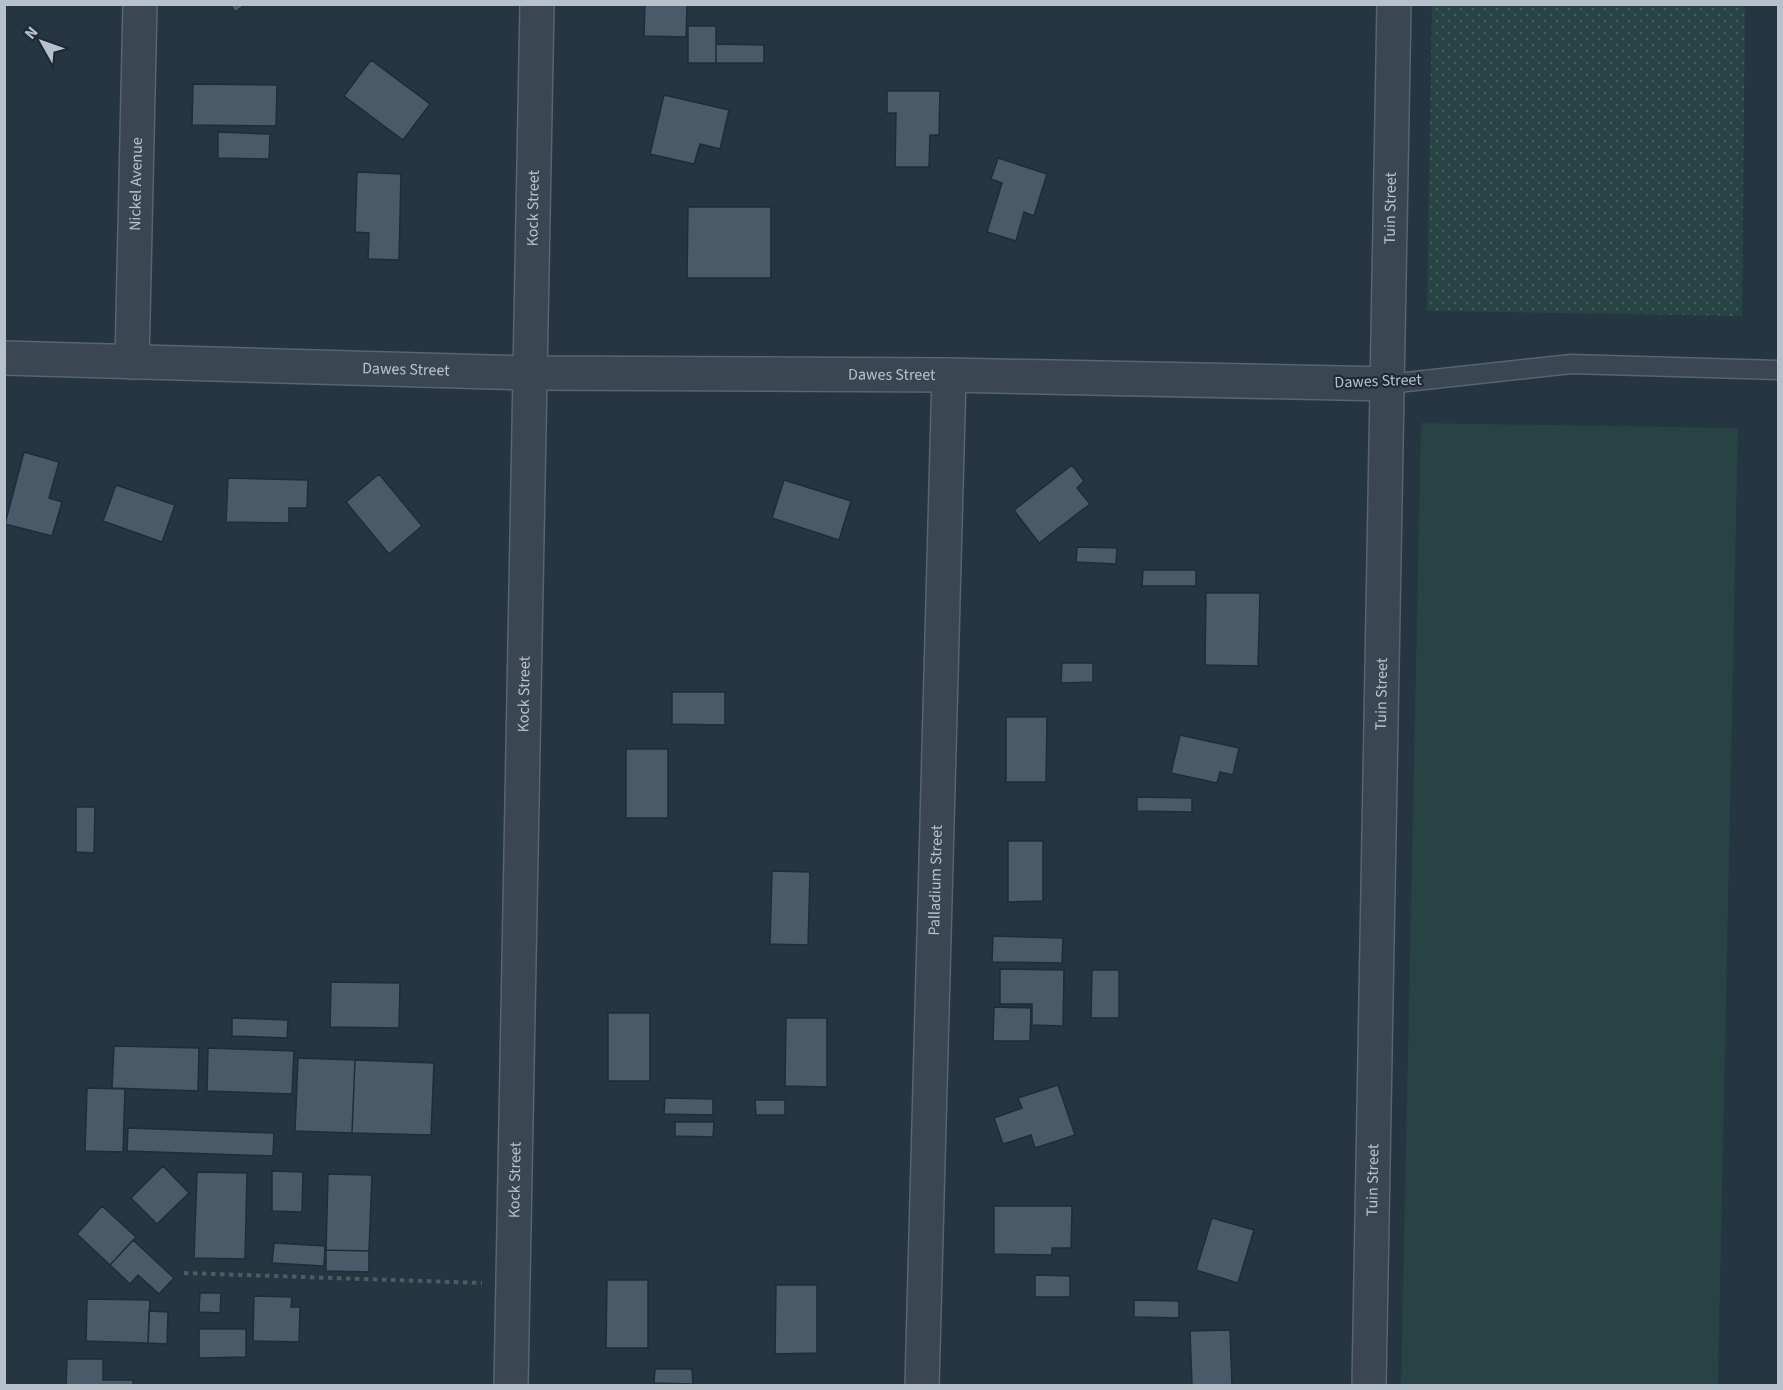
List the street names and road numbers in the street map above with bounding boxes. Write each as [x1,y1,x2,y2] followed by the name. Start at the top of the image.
[124,137,148,231] street label: Nickel Avenue
[521,169,545,247] street label: Kock Street
[1379,171,1402,245] street label: Tuin Street
[362,357,450,382] street label: Dawes Street
[848,364,936,386] street label: Dawes Street
[1334,368,1423,394] street label: Dawes Street
[512,655,536,733] street label: Kock Street
[1370,657,1393,731] street label: Tuin Street
[923,824,948,936] street label: Palladium Street
[503,1141,527,1218] street label: Kock Street
[1361,1143,1384,1217] street label: Tuin Street

